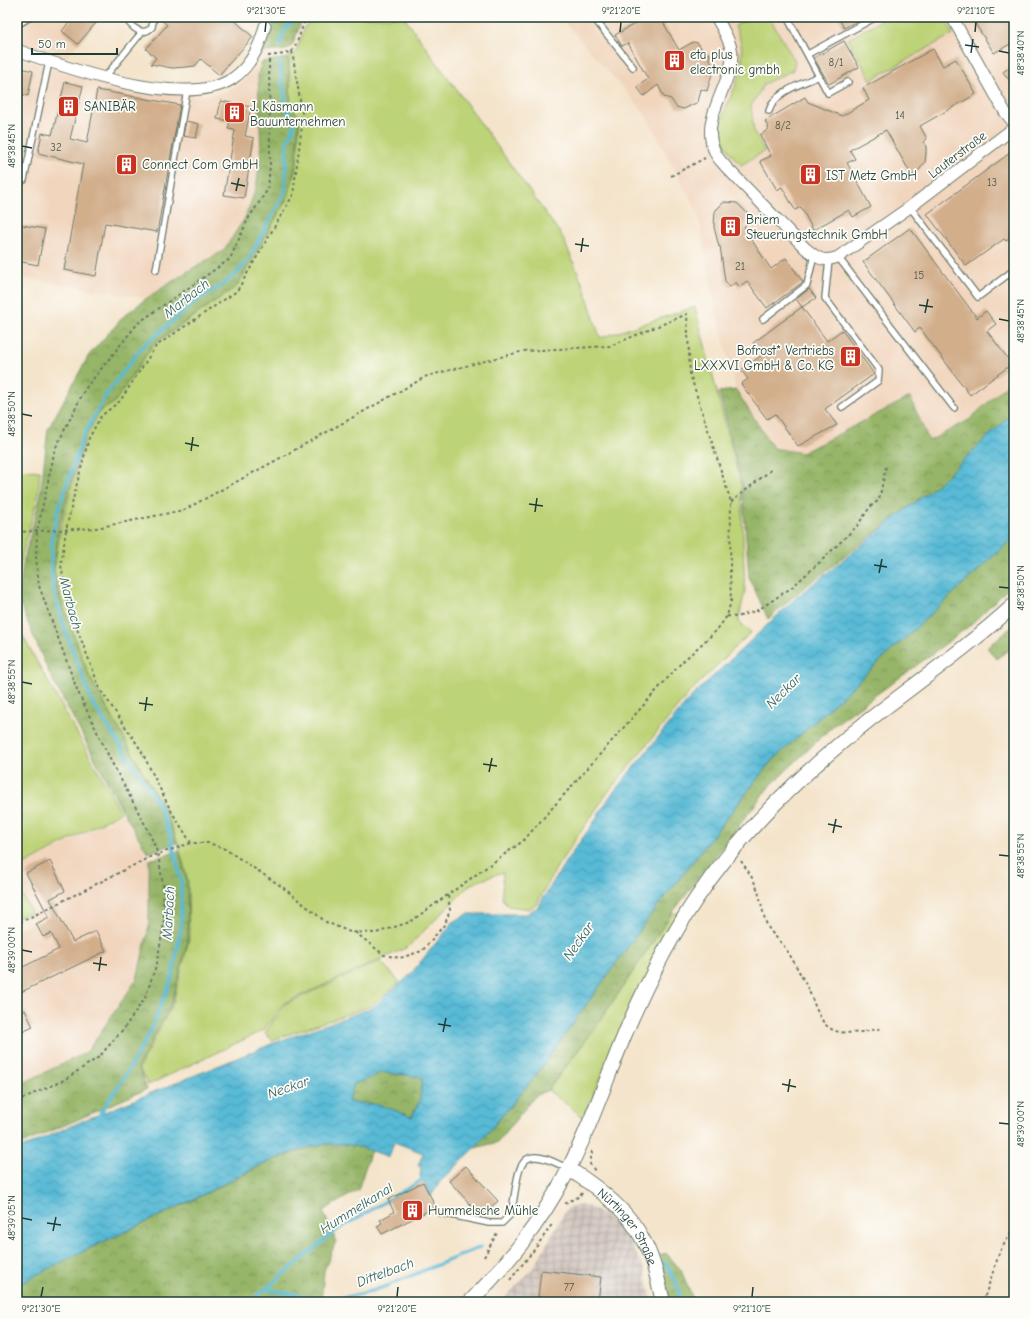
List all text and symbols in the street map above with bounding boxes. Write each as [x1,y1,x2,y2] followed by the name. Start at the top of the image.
[247,5,285,17] text: 9°21'30"E
[601,5,641,17] text: 9°21'20"E
[957,5,995,17] text: 9°21'10"E
[32,30,117,56] scale bar
[1015,31,1027,75] text: 48°38'40"N
[38,37,66,51] text: 50 m
[690,47,780,77] place label: eta plus electronic gmbh
[662,48,688,74] building icon: eta plus electronic gmbh
[829,56,843,69] house number: 8/1
[56,93,82,119] building icon: SANIBÄR
[84,98,136,114] place label: SANIBÄR
[250,99,345,129] place label: J. Käsmann Bauunternehmen
[221,100,247,126] building icon: J. Käsmann Bauunternehmen
[895,109,905,122] house number: 14
[775,119,791,132] house number: 8/2
[6,124,18,168] text: 48°38'45"N
[925,127,990,181] street label: Lauterstraße
[50,141,62,154] house number: 32
[113,151,139,177] building icon: Connect Com GmbH
[142,157,258,172] place label: Connect Com GmbH
[798,162,824,188] building icon: IST Metz GmbH
[826,168,917,183] place label: IST Metz GmbH
[987,176,997,189] house number: 13
[746,212,888,242] place label: Briem Steuerungstechnik GmbH
[717,213,743,239] building icon: Briem Steuerungstechnik GmbH
[735,260,745,273] house number: 21
[914,269,924,282] house number: 15
[159,275,213,322] water label: Marbach
[1015,299,1027,343] text: 48°38'45"N
[694,343,834,373] place label: Bofrost* Vertriebs LXXXVI GmbH & Co. KG
[837,344,863,370] building icon: Bofrost* Vertriebs LXXXVI GmbH & Co. KG
[6,391,18,437] text: 48°38'50"N
[1015,565,1027,611] text: 48°38'50"N
[55,574,86,631] water label: Marbach
[6,660,18,704] text: 48°38'55"N
[762,669,805,712] water label: Neckar
[1015,834,1027,878] text: 48°38'55"N
[159,886,178,941] water label: Marbach
[559,918,598,964] water label: Neckar
[6,927,18,973] text: 48°39'00"N
[265,1072,312,1102] water label: Neckar
[1015,1101,1027,1147] text: 48°39'00"N
[317,1179,397,1238] water label: Hummelkanal
[595,1185,660,1268] street label: Nürtinger Straße
[6,1195,18,1241] text: 48°39'05"N
[399,1197,425,1223] building icon: Hummelsche Mühle
[428,1203,539,1218] place label: Hummelsche Mühle
[354,1254,416,1291] water label: Dittelbach
[564,1281,574,1294] house number: 77
[22,1303,60,1315] text: 9°21'30"E
[377,1303,417,1315] text: 9°21'20"E
[733,1303,771,1315] text: 9°21'10"E

